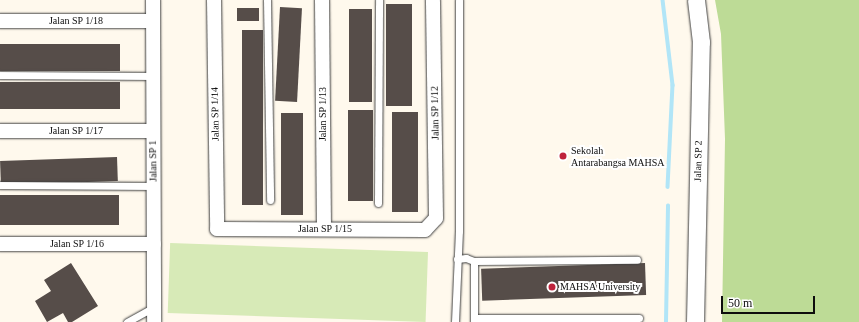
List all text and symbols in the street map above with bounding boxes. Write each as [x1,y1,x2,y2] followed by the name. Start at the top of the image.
[49,15,103,27] street label: Jalan SP 1/18
[429,86,441,140] street label: Jalan SP 1/12
[209,87,221,141] street label: Jalan SP 1/14
[317,87,329,141] street label: Jalan SP 1/13
[49,125,103,137] street label: Jalan SP 1/17
[147,140,159,182] street label: Jalan SP 1
[692,140,704,182] street label: Jalan SP 2
[571,144,665,168] place label: Sekolah Antarabangsa MAHSA
[558,151,568,161] marker: Sekolah Antarabangsa MAHSA
[298,223,352,235] street label: Jalan SP 1/15
[50,238,104,250] street label: Jalan SP 1/16
[560,281,641,293] place label: MAHSA University
[547,282,557,292] marker: MAHSA University
[723,288,817,314] scale bar
[728,296,752,310] text: 50 m

